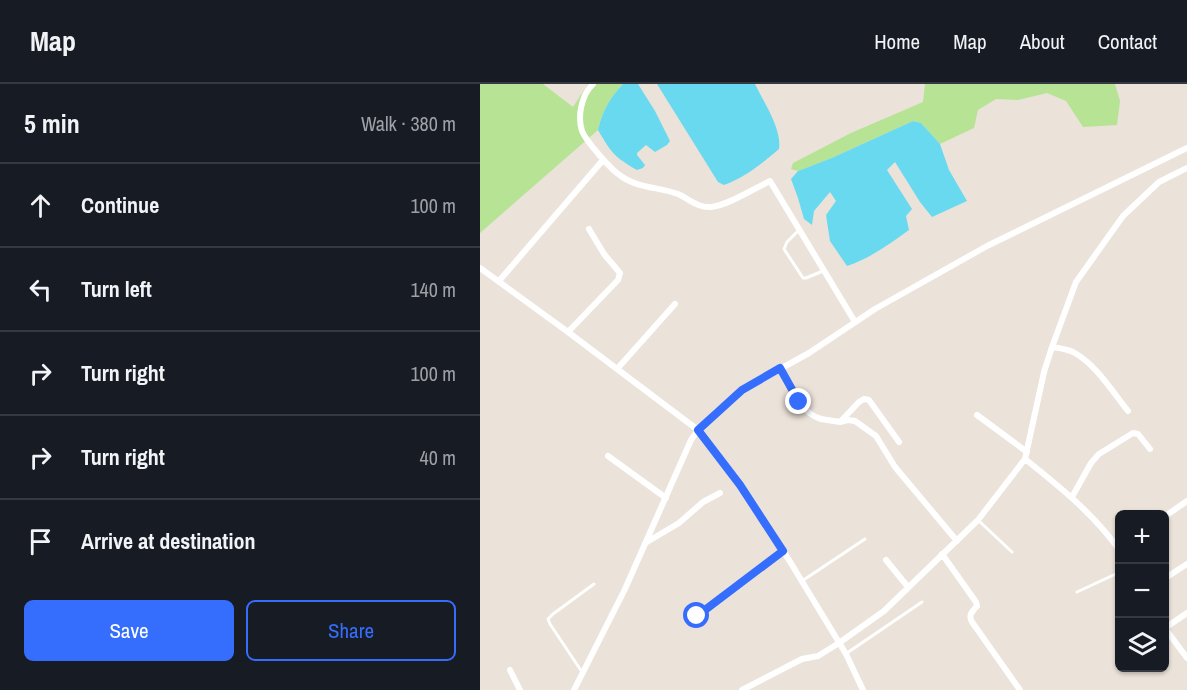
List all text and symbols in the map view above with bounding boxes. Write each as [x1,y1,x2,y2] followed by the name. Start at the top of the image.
[30,22,76,60] text: Map
[874,27,920,56] text: Home
[953,27,987,56] text: Map
[1020,27,1065,56] text: About
[1098,27,1157,56] text: Contact
[24,106,80,141] text: 5 min
[361,110,456,137] text: Walk · 380 m
[24,189,57,222] icon: ahead
[81,190,159,220] text: Continue
[410,192,456,219] text: 100 m
[24,273,57,306] icon: left
[81,274,152,304] text: Turn left
[410,276,456,303] text: 140 m
[24,357,57,390] icon: right
[81,358,165,388] text: Turn right
[410,360,456,387] text: 100 m
[785,388,811,414] route end
[24,441,57,474] icon: right
[81,442,165,472] text: Turn right
[420,444,456,471] text: 40 m
[1115,510,1169,672] map controls
[1115,510,1169,564] button: +
[24,525,57,558] icon: arrive
[81,526,255,556] text: Arrive at destination
[1115,564,1169,618] button: −
[24,600,234,661] button: Save
[246,600,456,661] button: Share
[683,602,709,628] route start
[1115,618,1169,672] button: layers

